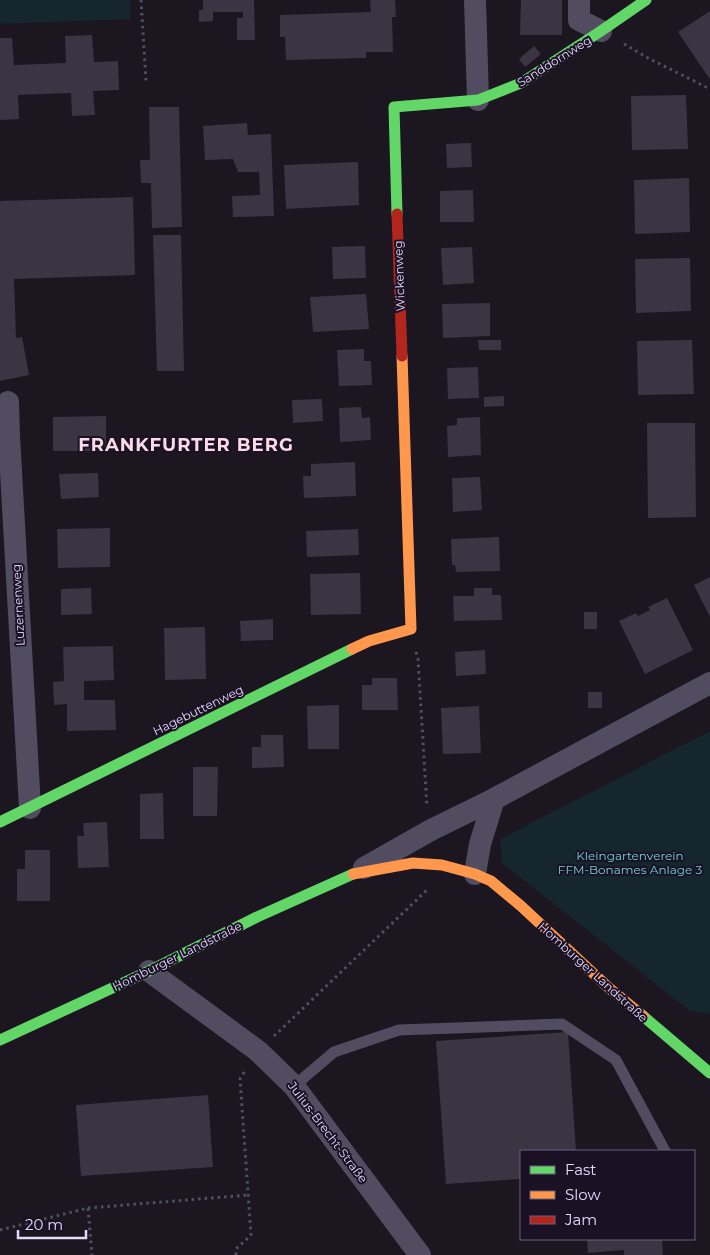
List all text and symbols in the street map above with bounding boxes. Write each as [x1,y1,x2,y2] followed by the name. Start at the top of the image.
[514,32,594,90] street label: Sanddornweg
[390,240,408,312] street label: Wickenweg
[78,434,294,456] district label: FRANKFURTER BERG
[8,564,28,646] street label: Luzernenweg
[150,682,246,738] street label: Hagebuttenweg
[558,848,702,877] park label: Kleingartenverein FFM-Bonames Anlage 3
[110,918,244,994] street label: Homburger Landstraße
[535,919,651,1025] street label: Homburger Landstraße
[284,1078,371,1186] street label: Julius-Brecht-Straße
[520,1150,695,1240] legend
[565,1160,596,1179] text: Fast
[565,1185,601,1204] text: Slow
[18,1208,85,1240] scale bar
[564,1210,597,1229] text: Jam
[25,1215,63,1234] text: 20 m

